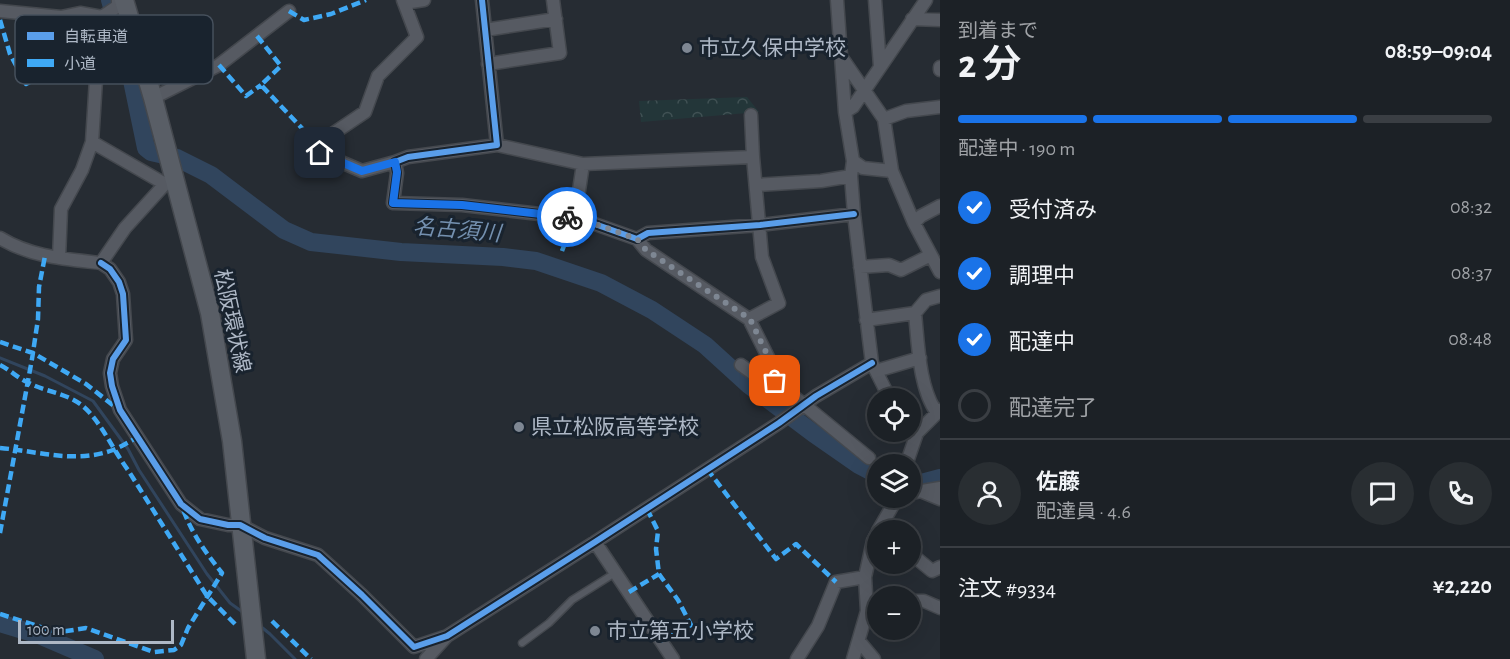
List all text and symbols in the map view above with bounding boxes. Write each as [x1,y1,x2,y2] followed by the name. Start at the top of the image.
[15,15,213,84] legend
[958,21,1038,41] text: 到着まで
[64,28,128,45] text: 自転車道
[699,37,846,59] place label: 市立久保中学校
[1385,40,1492,62] text: 08:59–09:04
[680,41,694,55] marker: 市立久保中学校
[958,46,1021,85] text: 2 分
[64,55,96,72] text: 小道
[294,127,345,178] pin
[303,136,336,169] icon: home
[958,139,1075,159] text: 配達中 · 190 m
[537,187,597,247] courier
[958,191,991,224] icon: check
[1450,197,1492,217] text: 08:32
[1009,199,1097,221] text: 受付済み
[551,201,584,234] icon: bike
[412,214,504,245] water label: 名古須川
[958,257,991,290] icon: check
[1451,263,1492,283] text: 08:37
[1009,265,1075,287] text: 調理中
[211,267,254,375] street label: 松阪環状線
[958,323,991,356] icon: check
[1448,329,1492,349] text: 08:48
[1009,331,1075,353] text: 配達中
[749,355,800,406] pin
[758,364,791,397] icon: bag
[867,388,921,640] map controls
[867,388,921,442] button: locate
[1009,397,1097,419] text: 配達完了
[531,416,699,438] place label: 県立松阪高等学校
[512,420,526,434] marker: 県立松阪高等学校
[867,454,921,508] button: layers
[958,462,1021,525] button: person
[1351,462,1414,525] button: chat
[1429,462,1492,525] button: phone
[1036,471,1080,493] text: 佐藤
[1036,502,1131,522] text: 配達員 · 4.6
[867,520,921,574] button: +
[1433,575,1492,597] text: ¥2,220
[958,578,1056,600] text: 注文 #9334
[867,586,921,640] button: −
[18,617,174,644] scale bar
[607,620,754,642] place label: 市立第五小学校
[27,622,65,638] text: 100 m
[588,624,602,638] marker: 市立第五小学校

